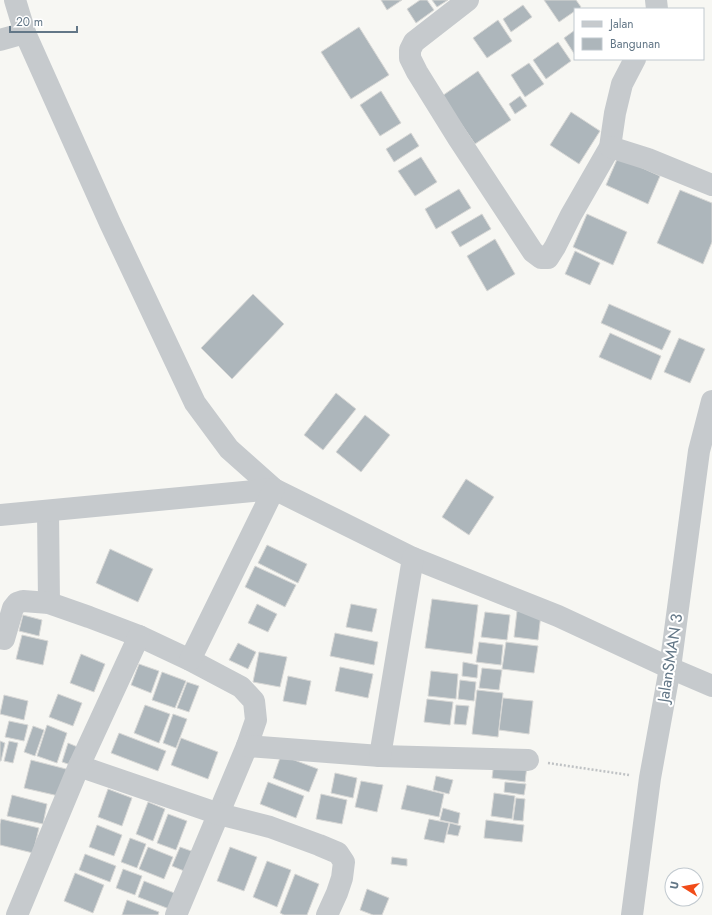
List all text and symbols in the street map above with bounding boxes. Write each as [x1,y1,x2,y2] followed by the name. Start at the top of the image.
[10,8,77,34] scale bar
[574,8,704,60] legend
[16,13,43,31] text: 20 m
[608,15,633,33] text: Jalan
[610,35,660,53] text: Bangunan
[651,612,688,706] street label: JalanSMAN 3
[664,867,704,907] north arrow
[666,880,683,890] text: U

